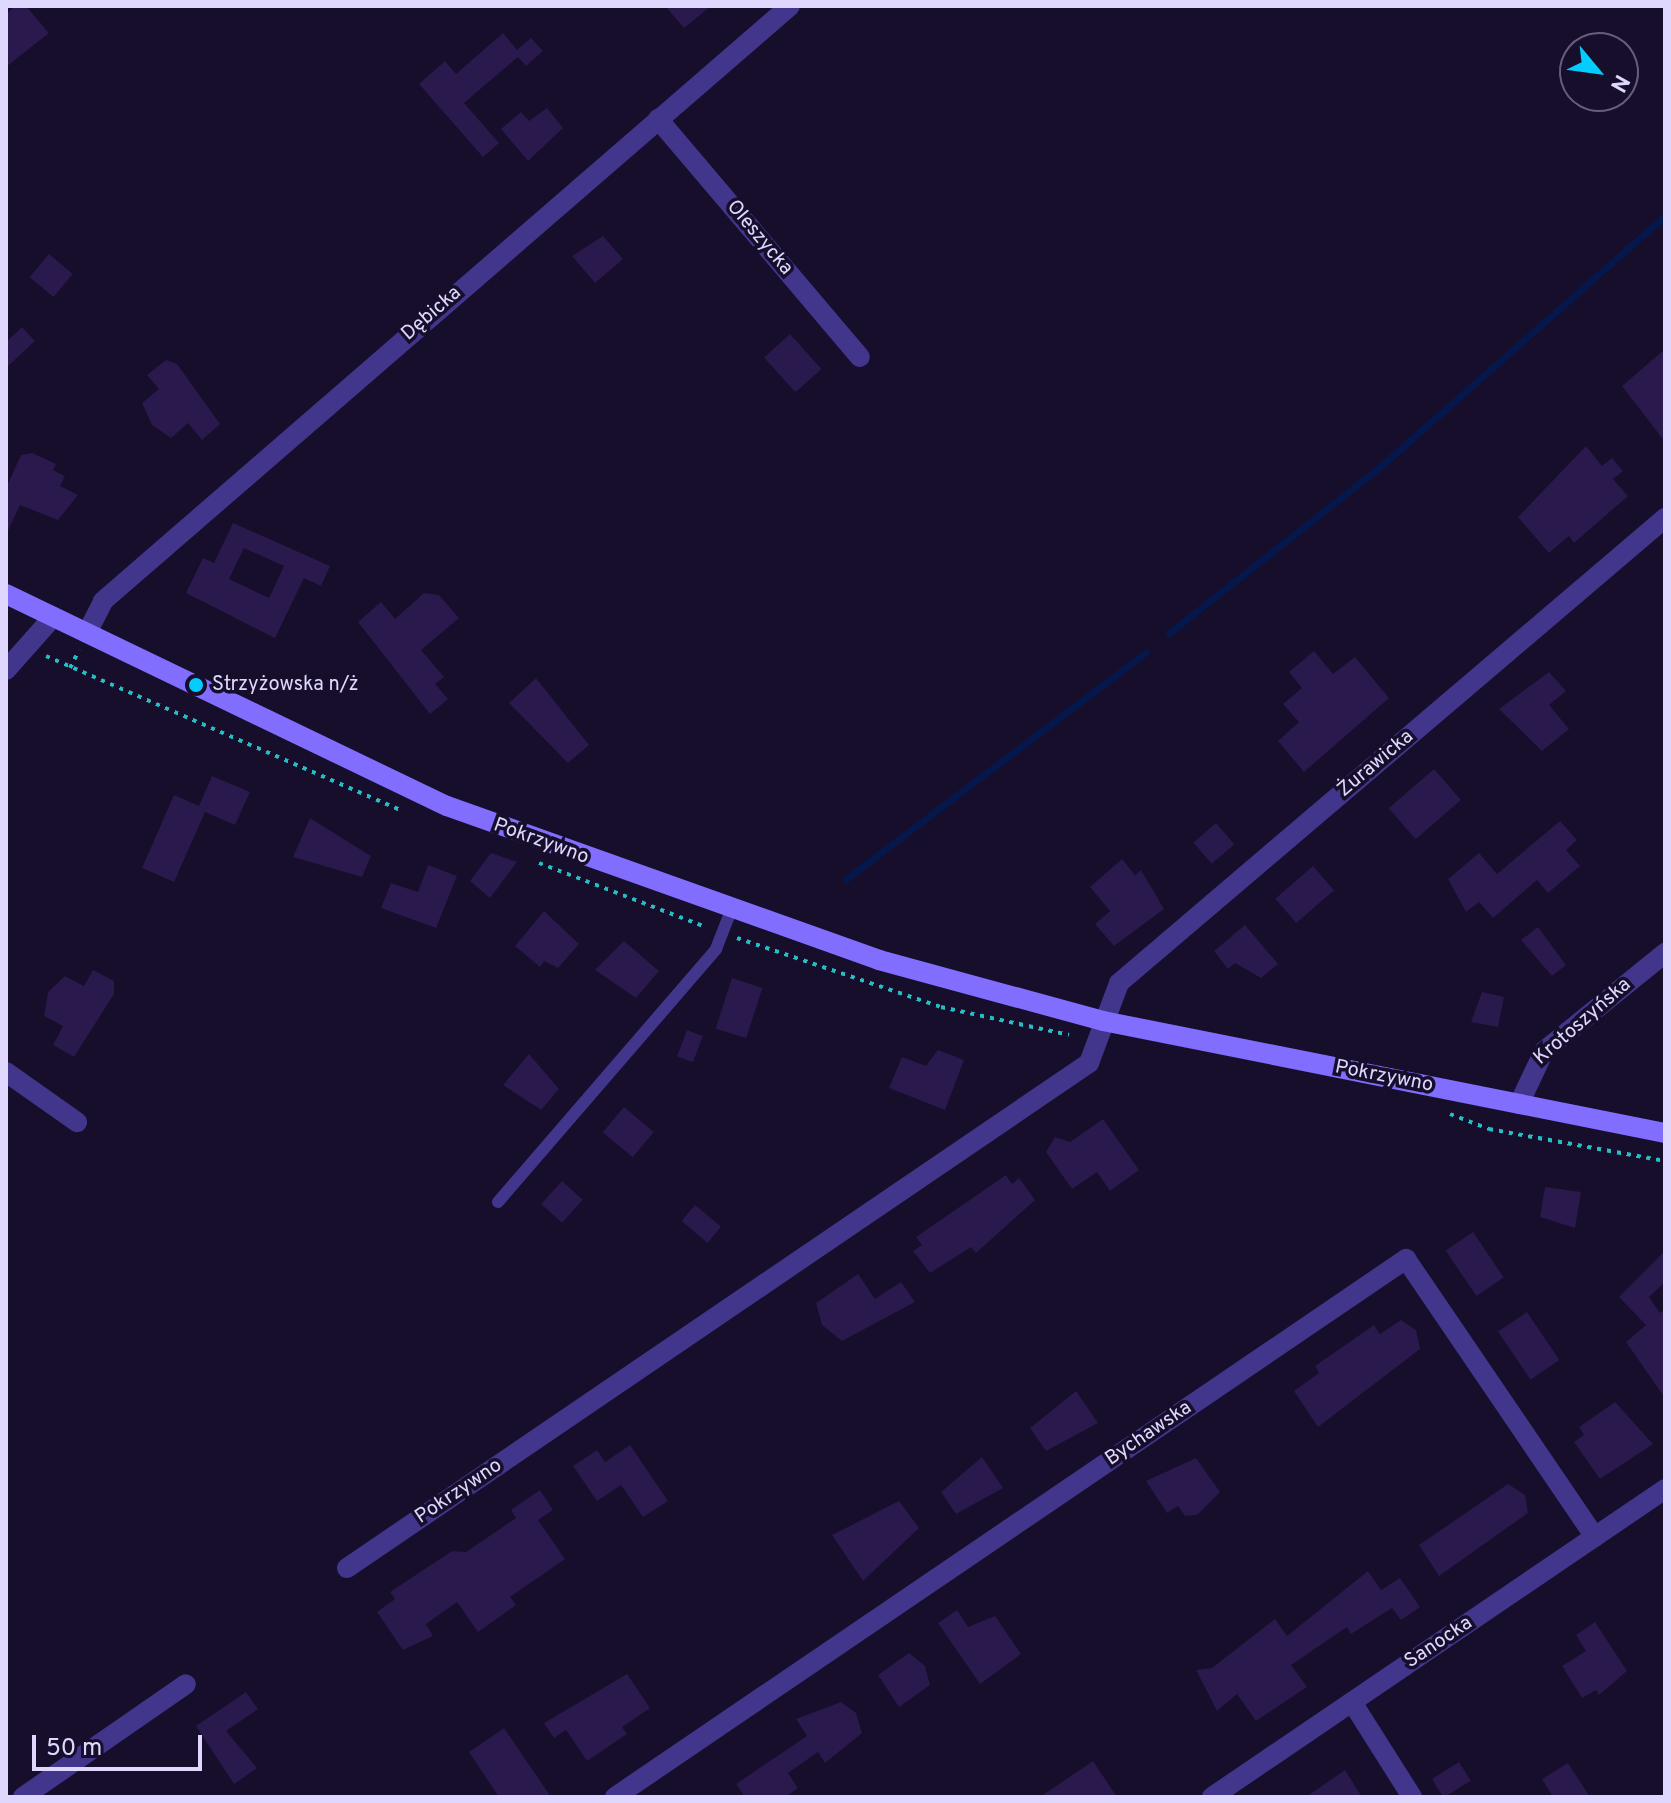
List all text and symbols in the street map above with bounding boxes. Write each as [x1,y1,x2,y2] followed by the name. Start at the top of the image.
[1559,32,1639,112] north arrow
[1603,69,1634,96] text: N
[721,196,797,280] street label: Oleszycka
[397,282,467,346] street label: Dębicka
[212,673,359,697] place label: Strzyżowska n/ż
[187,676,205,694] marker: Strzyżowska n/ż
[1333,725,1419,803] street label: Żurawicka
[490,814,592,870] street label: Pokrzywno
[1530,973,1636,1071] street label: Krotoszyńska
[1333,1056,1435,1098] street label: Pokrzywno
[1101,1396,1197,1472] street label: Bychawska
[411,1454,507,1530] street label: Pokrzywno
[1401,1612,1477,1674] street label: Sanocka
[36,1719,206,1769] scale bar
[46,1734,102,1764] text: 50 m

